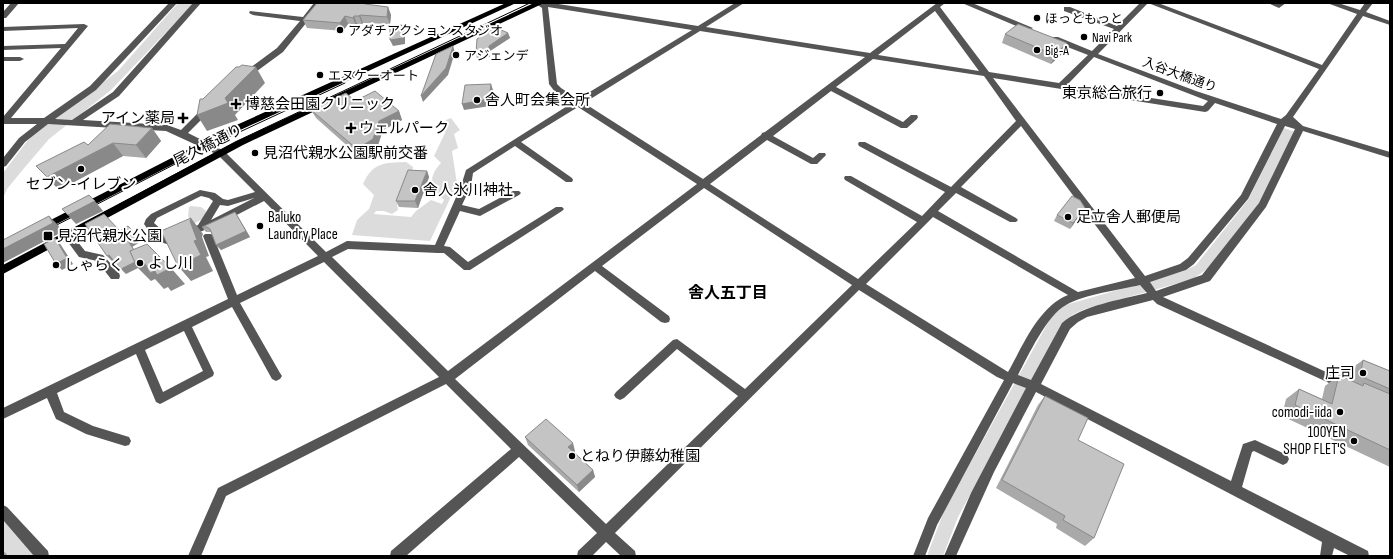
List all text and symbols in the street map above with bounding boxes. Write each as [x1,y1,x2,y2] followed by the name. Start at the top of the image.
[1045,11,1123,27] place label: ほっともっと
[1032,13,1042,23] marker: ほっともっと
[348,23,503,39] place label: アダチアクションスタジオ
[335,25,345,35] marker: アダチアクションスタジオ
[1092,30,1132,46] place label: Navi Park
[1079,32,1089,42] marker: Navi Park
[1045,43,1069,59] place label: Big-A
[1032,45,1042,55] marker: Big-A
[464,48,528,64] place label: アジェンデ
[451,50,461,60] marker: アジェンデ
[1140,54,1219,96] street label: 入谷大橋通り
[328,68,419,84] place label: エヌケーオート
[315,70,325,80] marker: エヌケーオート
[1062,84,1152,103] place label: 東京総合旅行
[1155,88,1165,98] marker: 東京総合旅行
[485,91,590,110] place label: 舎人町会集会所
[245,95,395,114] place label: 博慈会田園クリニック
[472,95,482,105] marker: 舎人町会集会所
[230,98,242,110] marker: 博慈会田園クリニック
[101,109,175,128] place label: アイン薬局
[178,113,188,123] marker: アイン薬局
[359,119,449,138] place label: ウェルパーク
[170,120,246,171] street label: 尾久橋通り
[346,123,356,133] marker: ウェルパーク
[263,144,428,163] place label: 見沼代親水公園駅前交番
[250,148,260,158] marker: 見沼代親水公園駅前交番
[76,164,86,174] marker: セブン-イレブン
[26,175,136,194] place label: セブン-イレブン
[423,181,513,200] place label: 舎人氷川神社
[410,185,420,195] marker: 舎人氷川神社
[268,208,338,244] place label: Baluko Laundry Place
[1076,208,1181,227] place label: 足立舎人郵便局
[1063,212,1073,222] marker: 足立舎人郵便局
[255,221,265,231] marker: Baluko Laundry Place
[57,227,162,246] place label: 見沼代親水公園
[42,230,54,242] marker: 見沼代親水公園
[148,254,193,273] place label: よし川
[64,256,124,275] place label: しゃらく
[135,258,145,268] marker: よし川
[51,260,61,270] marker: しゃらく
[688,284,768,303] district label: 舎人五丁目
[1325,364,1355,383] place label: 庄司
[1358,368,1368,378] marker: 庄司
[1272,403,1332,422] place label: comodi-iida
[1335,407,1345,417] marker: comodi-iida
[1283,423,1346,459] place label: 100YEN SHOP FLET'S
[1349,436,1359,446] marker: 100YEN SHOP FLET'S
[580,447,700,466] place label: とねり伊藤幼稚園
[567,451,577,461] marker: とねり伊藤幼稚園

